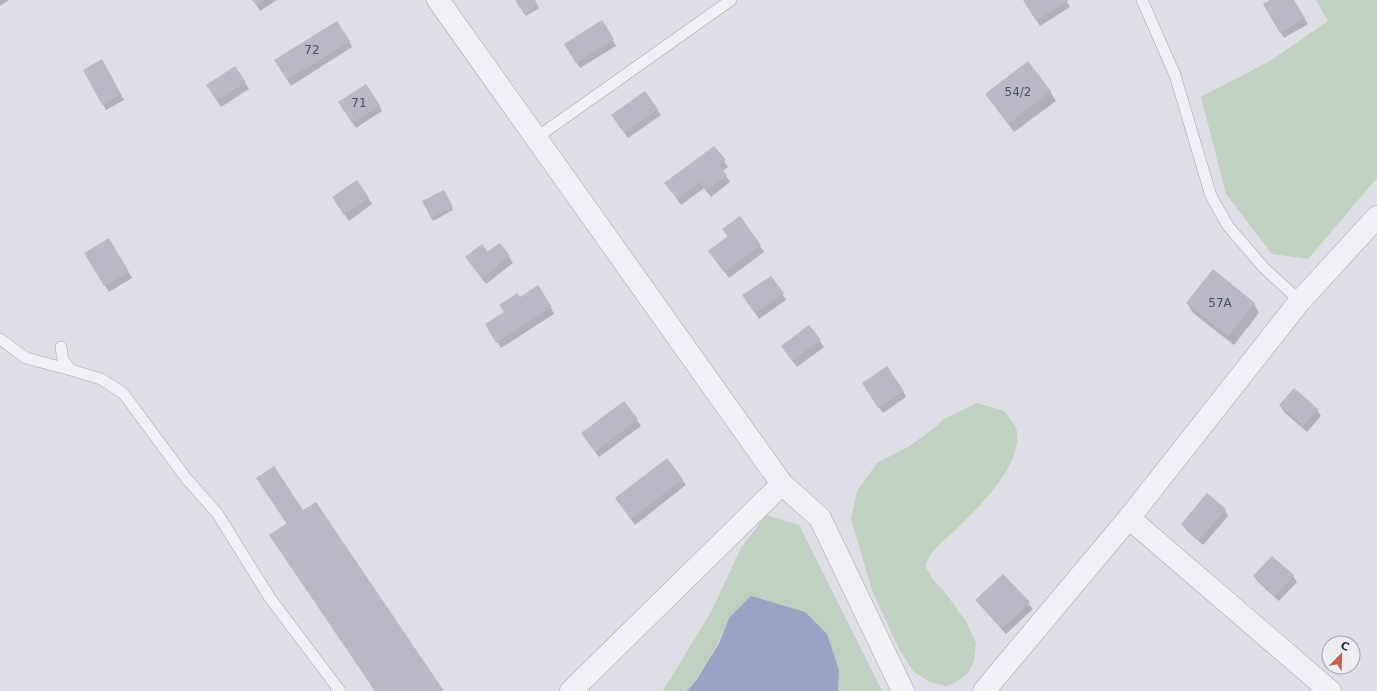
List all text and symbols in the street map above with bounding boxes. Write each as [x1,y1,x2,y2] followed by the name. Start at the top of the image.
[304,43,320,57] house number: 72
[1005,85,1031,99] house number: 54/2
[351,96,367,110] house number: 71
[1208,296,1233,310] house number: 57А
[1321,635,1361,675] north arrow
[1338,639,1351,654] text: С

